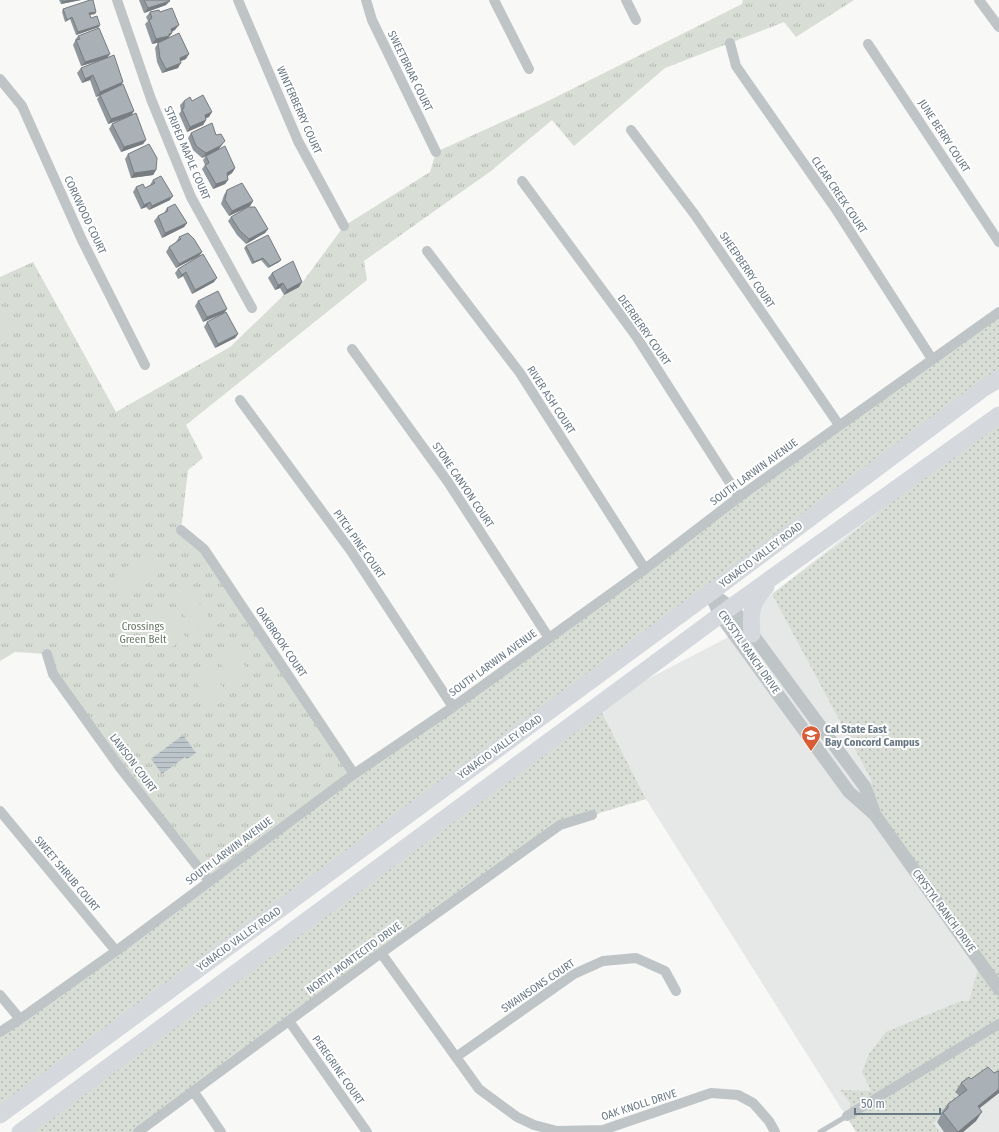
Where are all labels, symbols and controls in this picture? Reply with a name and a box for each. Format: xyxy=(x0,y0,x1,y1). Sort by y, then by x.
street label: SWEETBRIAR COURT xyxy=(385,29,435,114)
street label: WINTERBERRY COURT xyxy=(274,64,325,157)
street label: JUNE BERRY COURT xyxy=(916,97,973,176)
street label: STRIPED MAPLE COURT xyxy=(161,104,213,203)
street label: CLEAR CREEK COURT xyxy=(808,154,870,237)
street label: CORKWOOD COURT xyxy=(61,174,109,257)
street label: SHEEPBERRY COURT xyxy=(717,230,778,311)
street label: DEERBERRY COURT xyxy=(615,292,674,369)
street label: RIVER ASH COURT xyxy=(524,364,578,437)
street label: SOUTH LARWIN AVENUE xyxy=(708,436,800,508)
street label: STONE CANYON COURT xyxy=(430,440,497,531)
street label: PITCH PINE COURT xyxy=(330,507,388,582)
street label: YGNACIO VALLEY ROAD xyxy=(717,519,805,591)
street label: OAKBROOK COURT xyxy=(253,604,310,680)
street label: CRYSTYL RANCH DRIVE xyxy=(715,608,783,696)
park label: Crossings Green Belt xyxy=(119,620,167,646)
street label: SOUTH LARWIN AVENUE xyxy=(447,627,539,699)
street label: YGNACIO VALLEY ROAD xyxy=(455,712,545,782)
place label: Cal State East Bay Concord Campus xyxy=(825,723,920,749)
school or university icon: Cal State East Bay Concord Campus xyxy=(800,724,822,752)
street label: LAWSON COURT xyxy=(107,731,160,796)
street label: SOUTH LARWIN AVENUE xyxy=(183,814,275,888)
street label: SWEET SHRUB COURT xyxy=(32,834,103,915)
street label: CRYSTYL RANCH DRIVE xyxy=(910,867,978,955)
street label: YGNACIO VALLEY ROAD xyxy=(194,904,284,974)
street label: NORTH MONTECITO DRIVE xyxy=(304,919,404,997)
street label: SWAINSONS COURT xyxy=(499,956,578,1015)
street label: PEREGRINE COURT xyxy=(309,1033,367,1108)
street label: OAK KNOLL DRIVE xyxy=(600,1087,678,1123)
scale bar xyxy=(855,1090,940,1116)
text: 50 m xyxy=(861,1097,885,1111)

